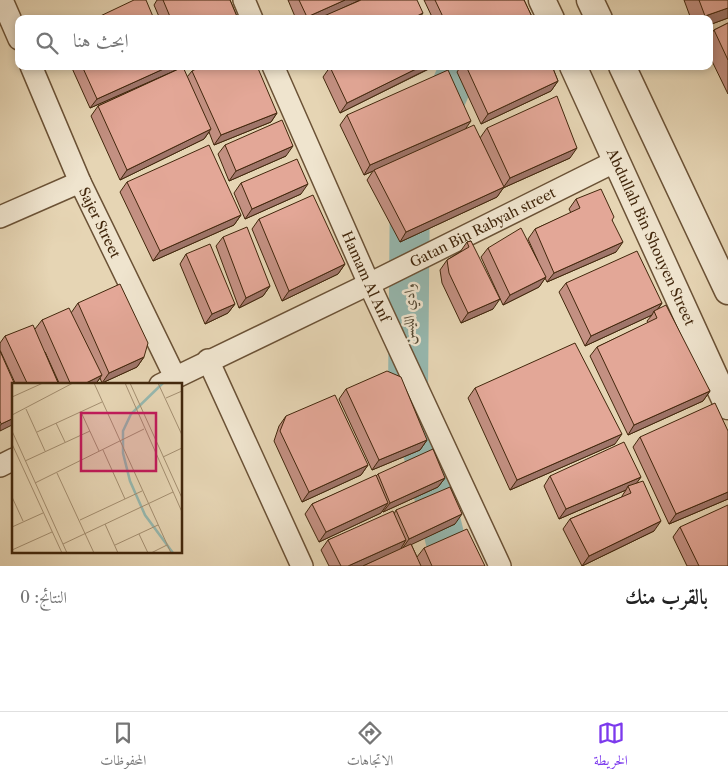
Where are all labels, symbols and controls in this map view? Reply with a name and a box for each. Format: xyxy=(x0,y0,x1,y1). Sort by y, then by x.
search box xyxy=(15,15,713,70)
icon: search xyxy=(33,29,61,57)
text: ابحث هنا xyxy=(73,29,129,52)
street label: Abdullah Bin Shouyen Street xyxy=(602,145,699,328)
street label: Sajer Street xyxy=(75,184,125,261)
street label: Gatan Bin Rabyah street xyxy=(407,184,558,271)
street label: Hamam Al Anf xyxy=(338,228,395,327)
water label: وادي الليسن xyxy=(398,283,422,345)
inset map xyxy=(12,383,182,554)
text: بالقرب منك xyxy=(625,584,708,609)
text: النتائج: 0 xyxy=(20,587,67,607)
tab: المحفوظات xyxy=(100,719,146,774)
tab: الاتجاهات xyxy=(347,719,393,774)
tab: الخريطة xyxy=(594,719,628,774)

